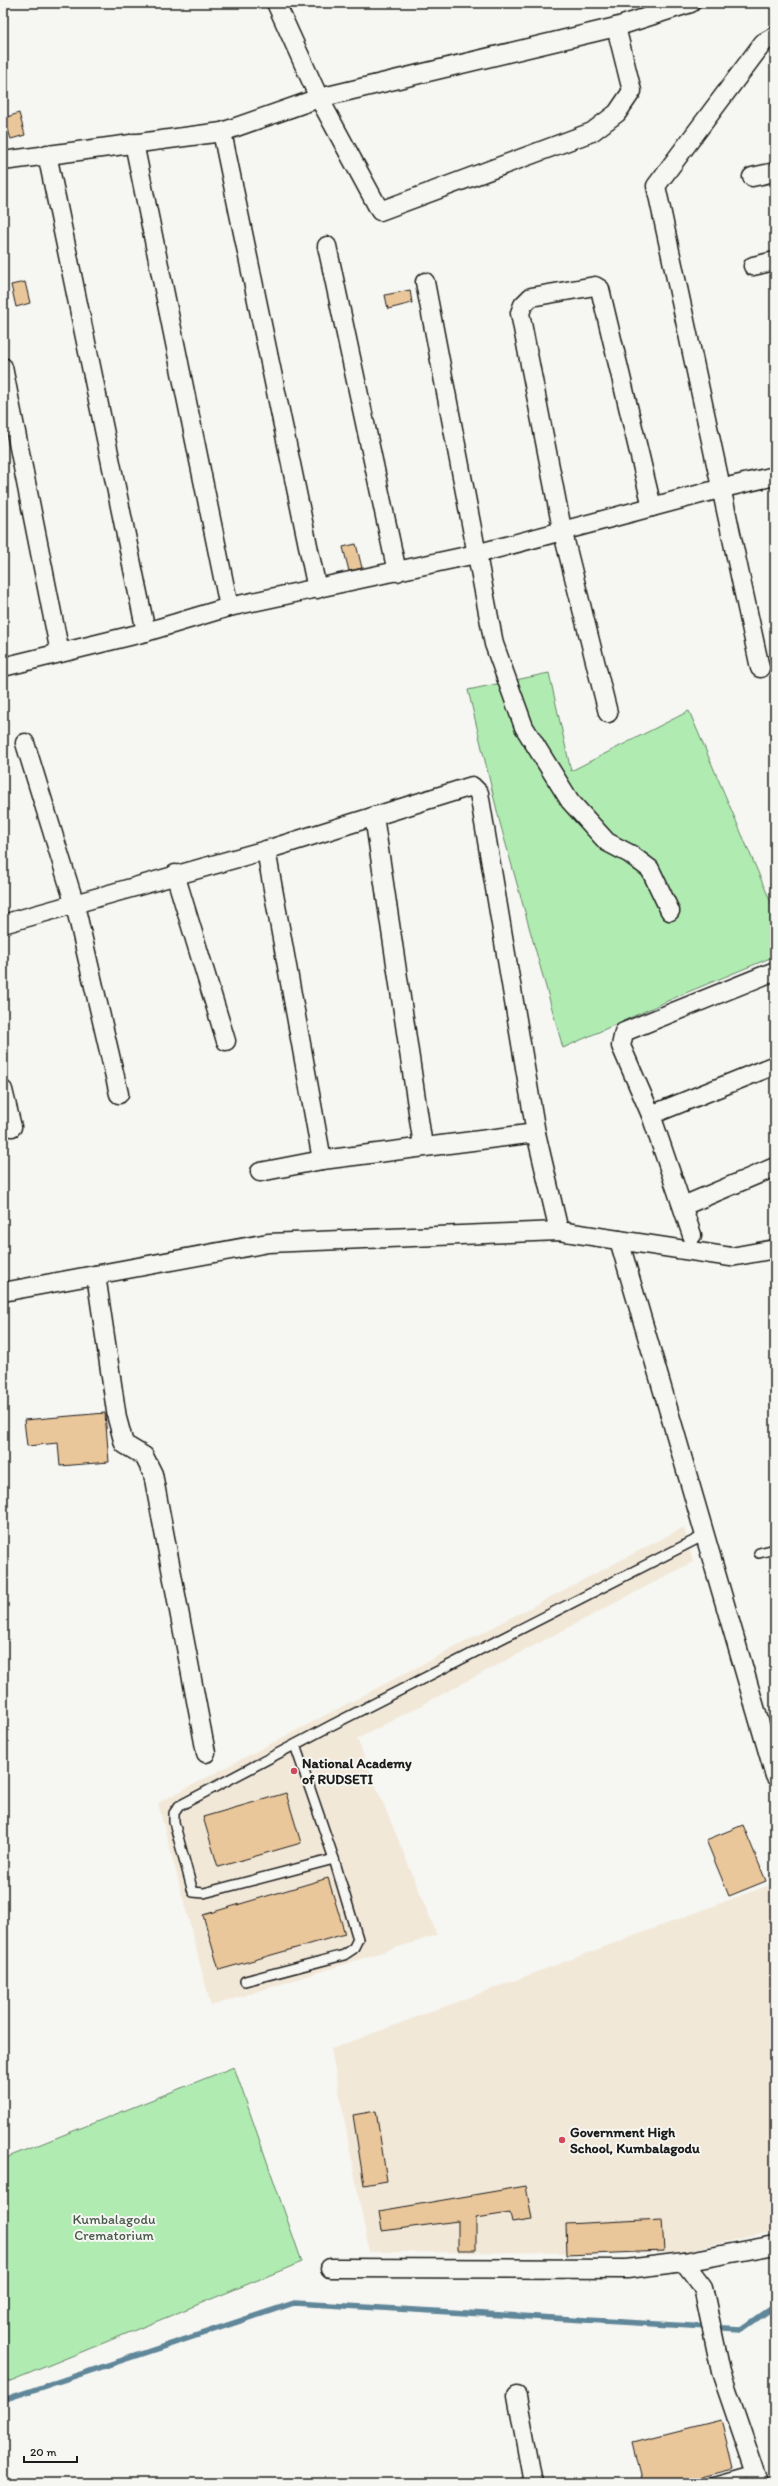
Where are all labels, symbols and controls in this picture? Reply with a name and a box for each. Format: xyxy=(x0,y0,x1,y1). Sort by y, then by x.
place label: National Academy of RUDSETI xyxy=(302,1755,412,1788)
marker: National Academy of RUDSETI xyxy=(289,1766,299,1776)
place label: Government High School, Kumbalagodu xyxy=(570,2124,700,2157)
marker: Government High School, Kumbalagodu xyxy=(557,2135,567,2145)
park label: Kumbalagodu Crematorium xyxy=(72,2211,156,2244)
scale bar xyxy=(24,2438,77,2464)
text: 20 m xyxy=(30,2445,57,2459)

